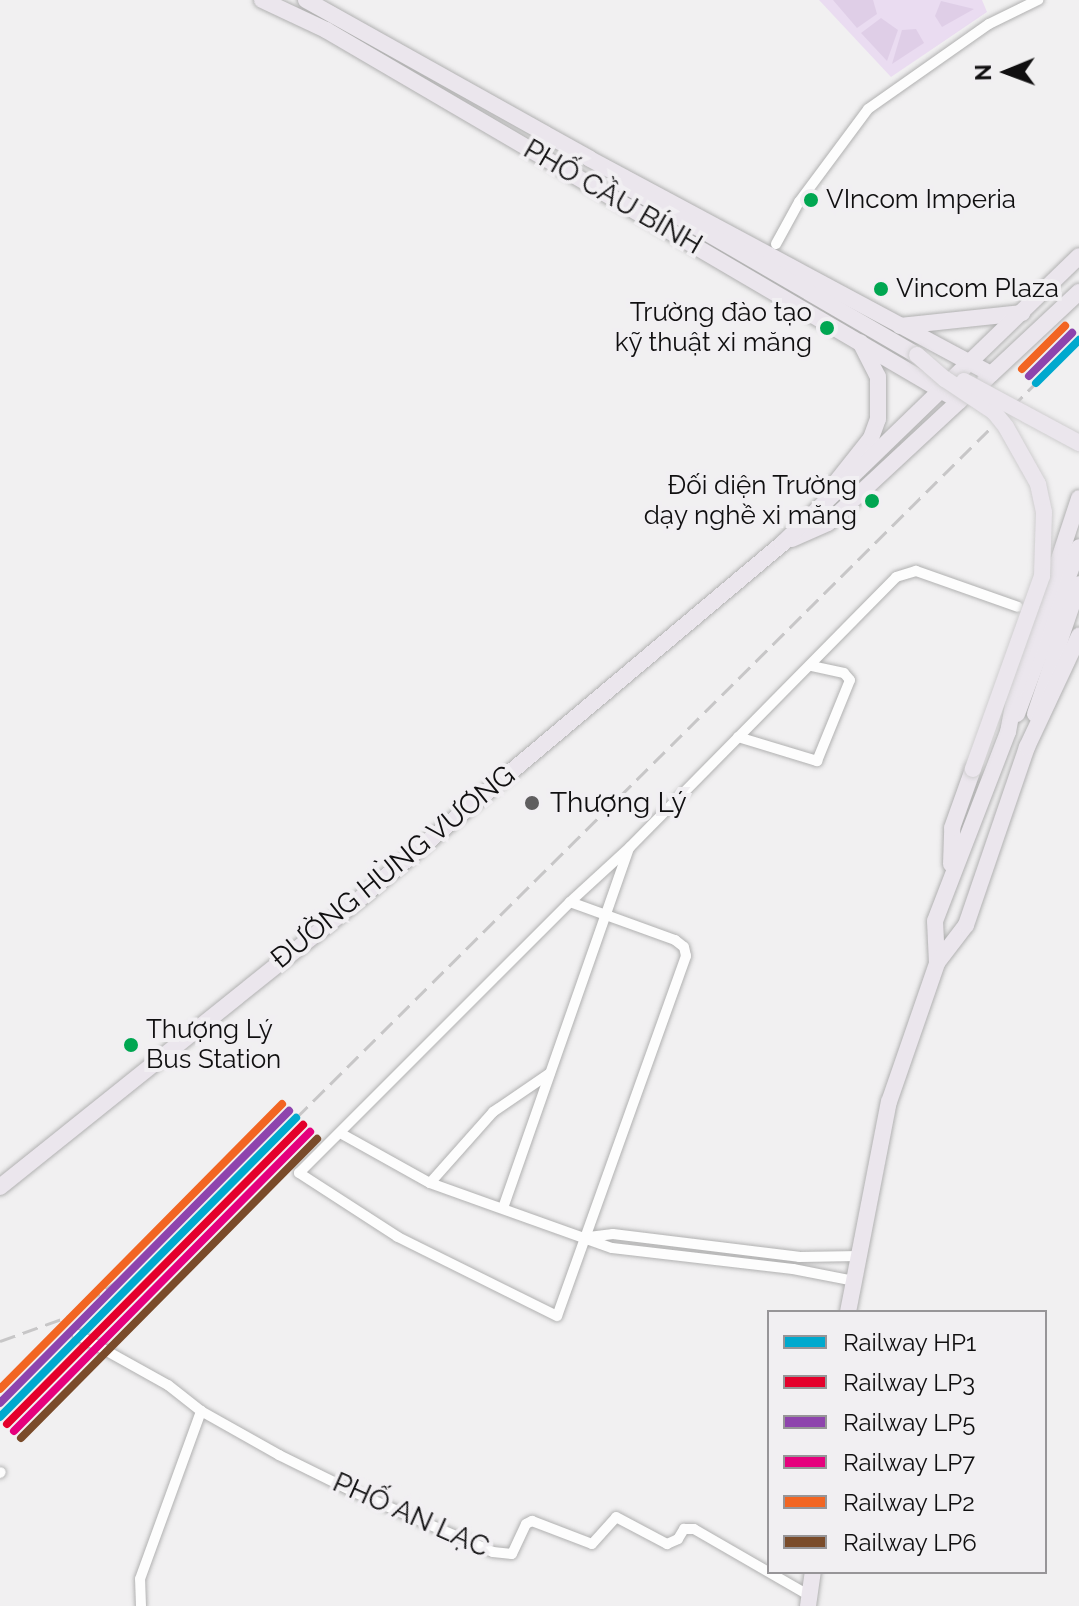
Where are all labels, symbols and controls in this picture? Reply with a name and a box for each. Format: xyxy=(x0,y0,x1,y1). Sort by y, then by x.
north arrow xyxy=(967,32,1047,112)
text: N xyxy=(970,64,996,81)
street label: PHỐ CẦU BÍNH xyxy=(518,132,708,262)
place label: VIncom Imperia xyxy=(826,184,1016,216)
marker: VIncom Imperia xyxy=(803,192,819,208)
place label: Vincom Plaza xyxy=(896,273,1059,305)
marker: Vincom Plaza xyxy=(873,281,889,297)
place label: Trường đào tạo kỹ thuật xi măng xyxy=(614,297,812,358)
marker: Trường đào tạo kỹ thuật xi măng xyxy=(819,320,835,336)
place label: Đối diện Trường dạy nghề xi măng xyxy=(643,470,857,532)
marker: Đối diện Trường dạy nghề xi măng xyxy=(864,493,880,509)
street label: ĐƯỜNG HÙNG VƯƠNG xyxy=(264,758,522,976)
place label: Thượng Lý xyxy=(550,786,687,820)
marker: Thượng Lý xyxy=(521,792,543,814)
place label: Thượng Lý Bus Station xyxy=(146,1014,281,1076)
marker: Thượng Lý Bus Station xyxy=(123,1037,139,1053)
legend xyxy=(767,1310,1047,1574)
text: Railway HP1 xyxy=(843,1328,976,1357)
text: Railway LP3 xyxy=(843,1368,975,1397)
text: Railway LP5 xyxy=(843,1408,975,1437)
text: Railway LP7 xyxy=(843,1448,975,1477)
street label: PHỐ AN LẠC xyxy=(327,1465,495,1565)
text: Railway LP2 xyxy=(843,1488,975,1517)
text: Railway LP6 xyxy=(843,1528,977,1557)

